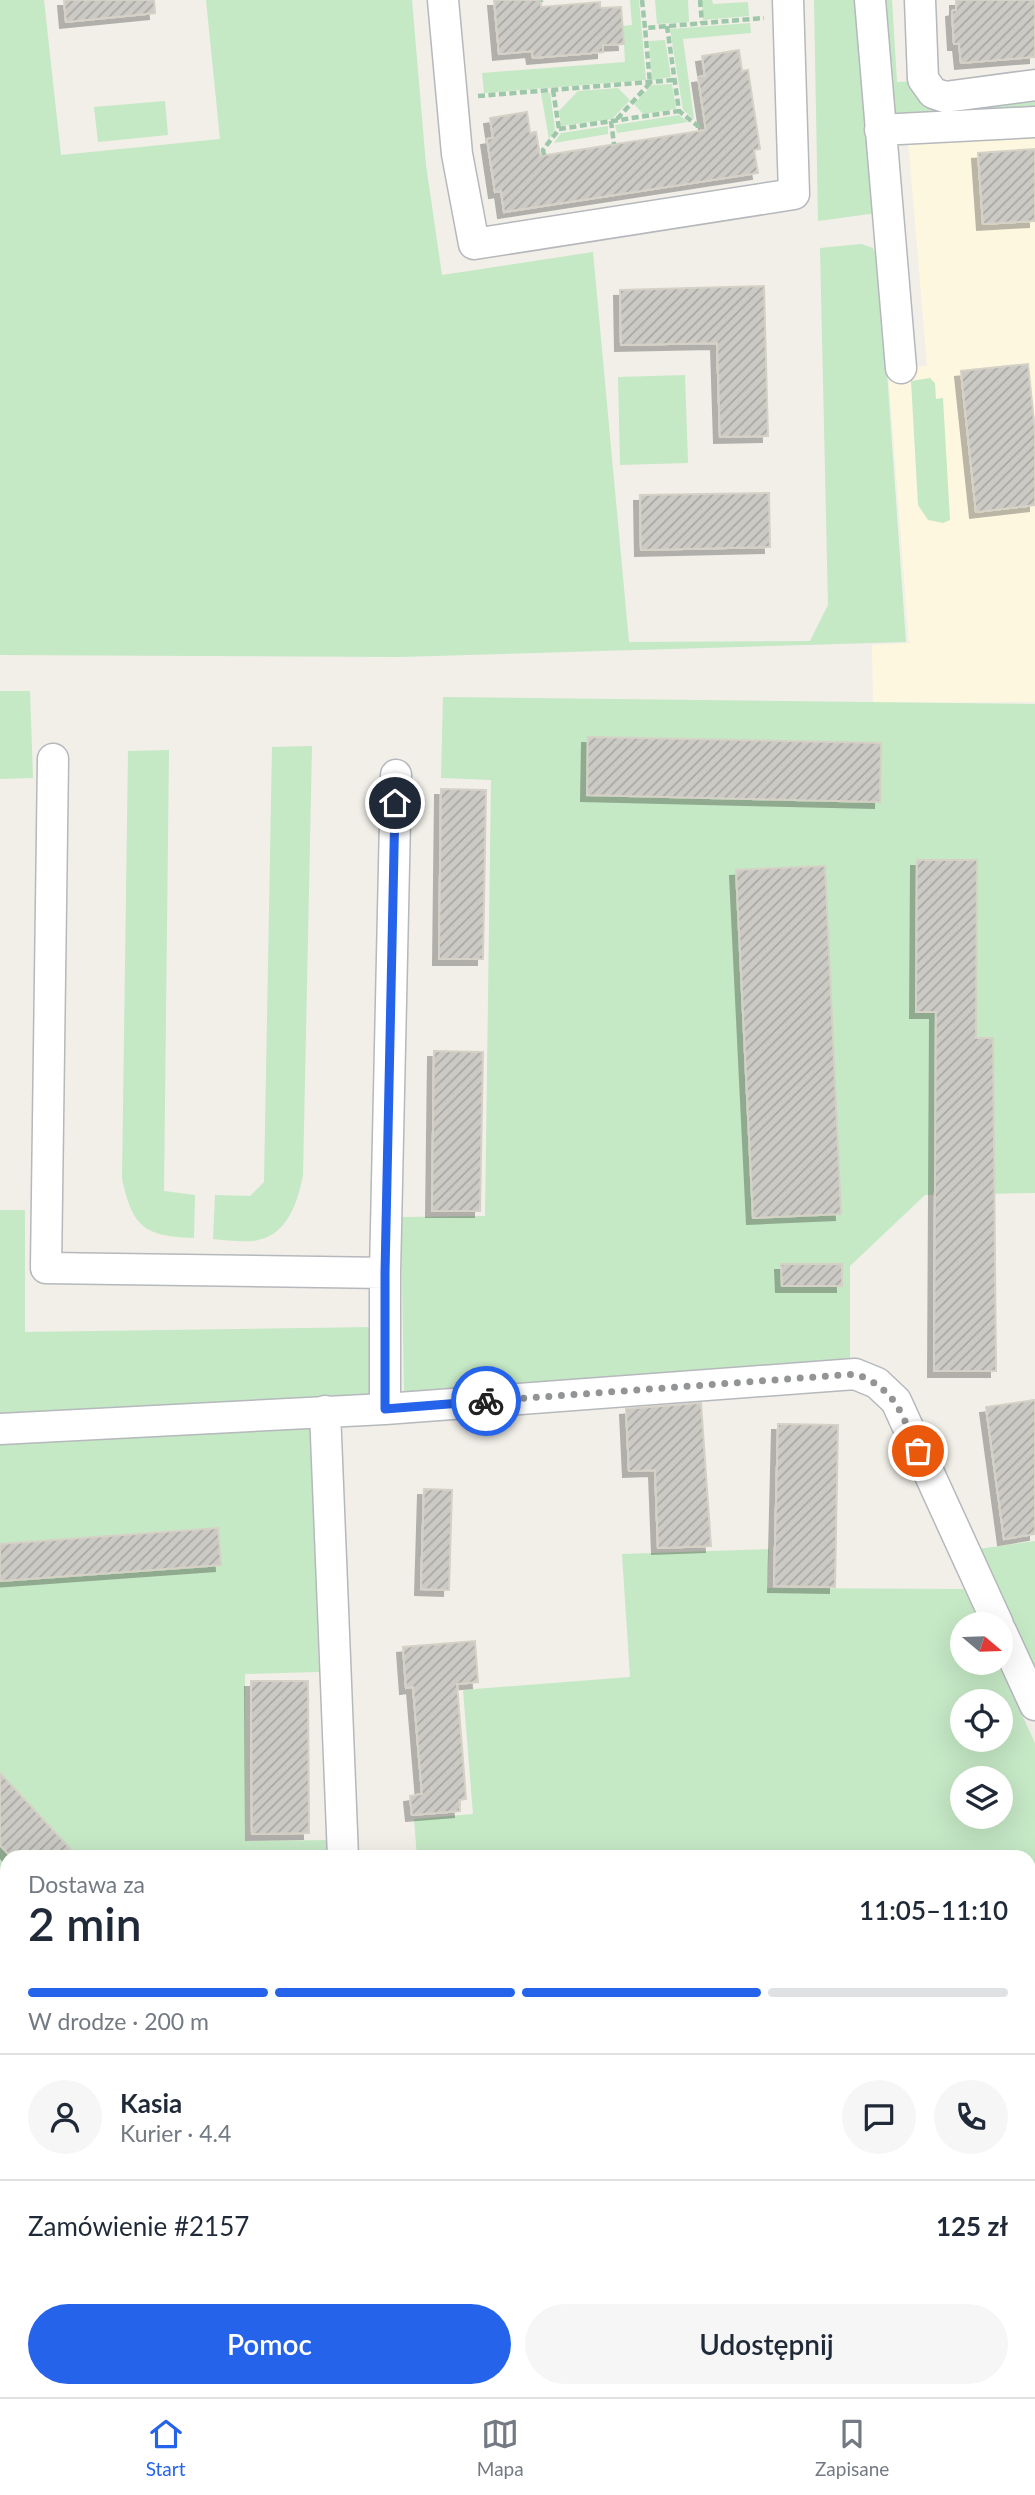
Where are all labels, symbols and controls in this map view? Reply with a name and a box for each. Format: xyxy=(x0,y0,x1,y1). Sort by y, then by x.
pin xyxy=(365,773,425,833)
icon: home xyxy=(376,784,414,822)
courier xyxy=(451,1366,521,1436)
icon: bike xyxy=(467,1382,505,1420)
pin xyxy=(888,1421,948,1481)
icon: bag xyxy=(899,1432,937,1470)
north arrow xyxy=(950,1612,1013,1675)
map controls xyxy=(950,1612,1013,1829)
button: locate xyxy=(950,1689,1013,1752)
button: layers xyxy=(950,1766,1013,1829)
text: Dostawa za xyxy=(28,1870,145,1898)
text: 11:05–11:10 xyxy=(859,1894,1008,1926)
text: 2 min xyxy=(28,1896,142,1951)
text: W drodze · 200 m xyxy=(28,2007,209,2035)
button: person xyxy=(28,2080,102,2154)
button: chat xyxy=(842,2080,916,2154)
button: phone xyxy=(934,2080,1008,2154)
text: Kasia xyxy=(120,2087,182,2119)
text: Kurier · 4.4 xyxy=(120,2119,231,2147)
text: Zamówienie #2157 xyxy=(28,2210,249,2242)
text: 125 zł xyxy=(936,2210,1008,2242)
button: Pomoc xyxy=(28,2304,511,2384)
button: Udostępnij xyxy=(525,2304,1008,2384)
tab: Start xyxy=(146,2415,186,2480)
tab: Mapa xyxy=(477,2415,524,2480)
tab: Zapisane xyxy=(815,2415,889,2480)

